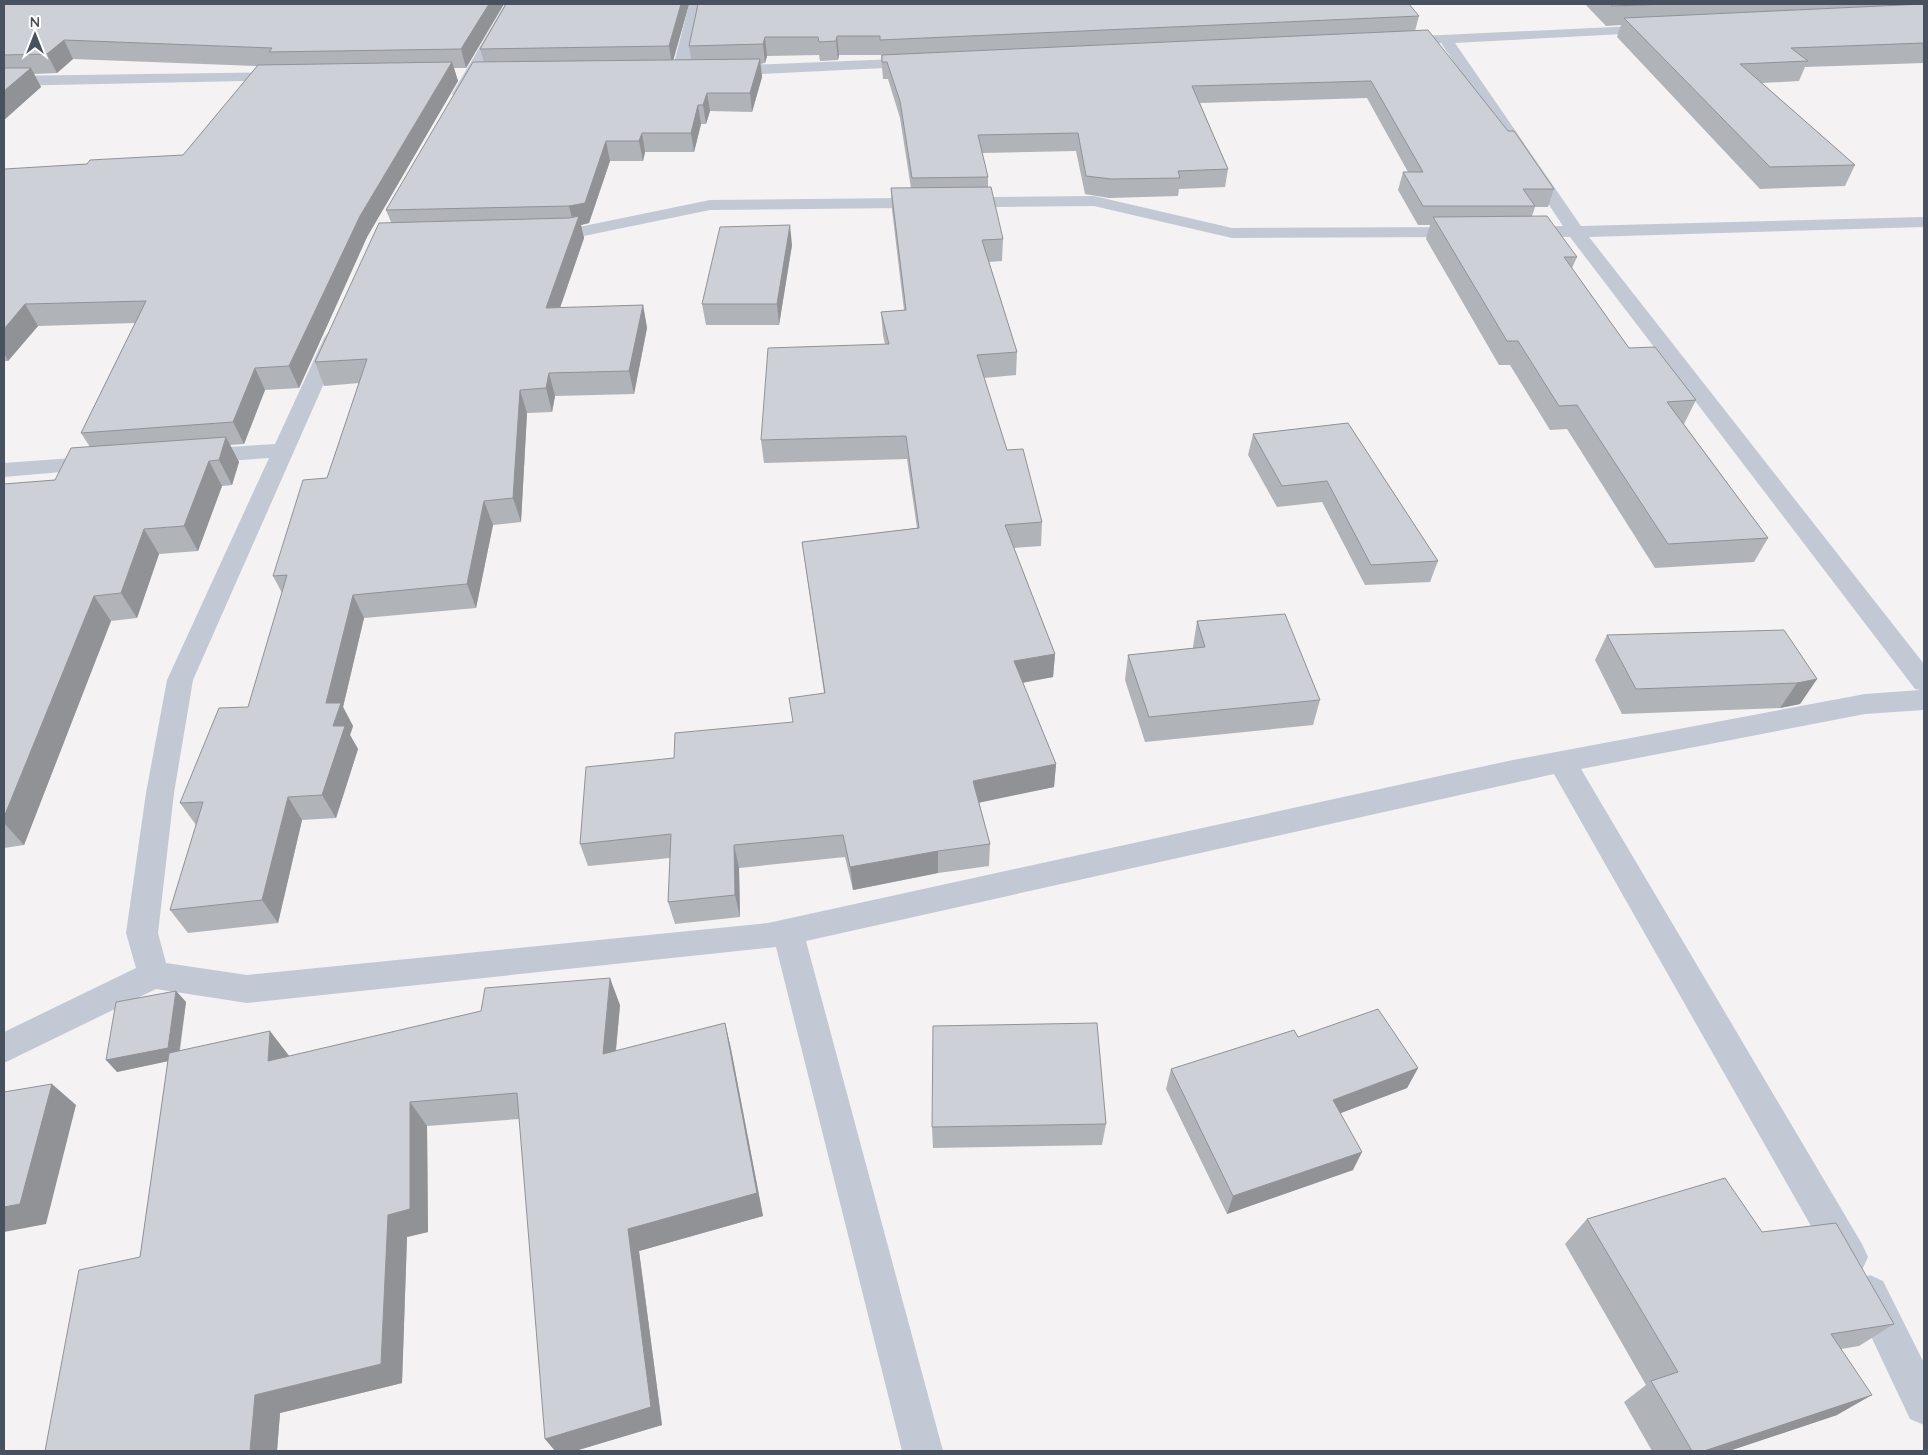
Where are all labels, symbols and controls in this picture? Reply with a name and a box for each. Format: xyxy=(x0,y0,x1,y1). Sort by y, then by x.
north arrow xyxy=(10,10,60,60)
text: N xyxy=(30,13,40,31)

